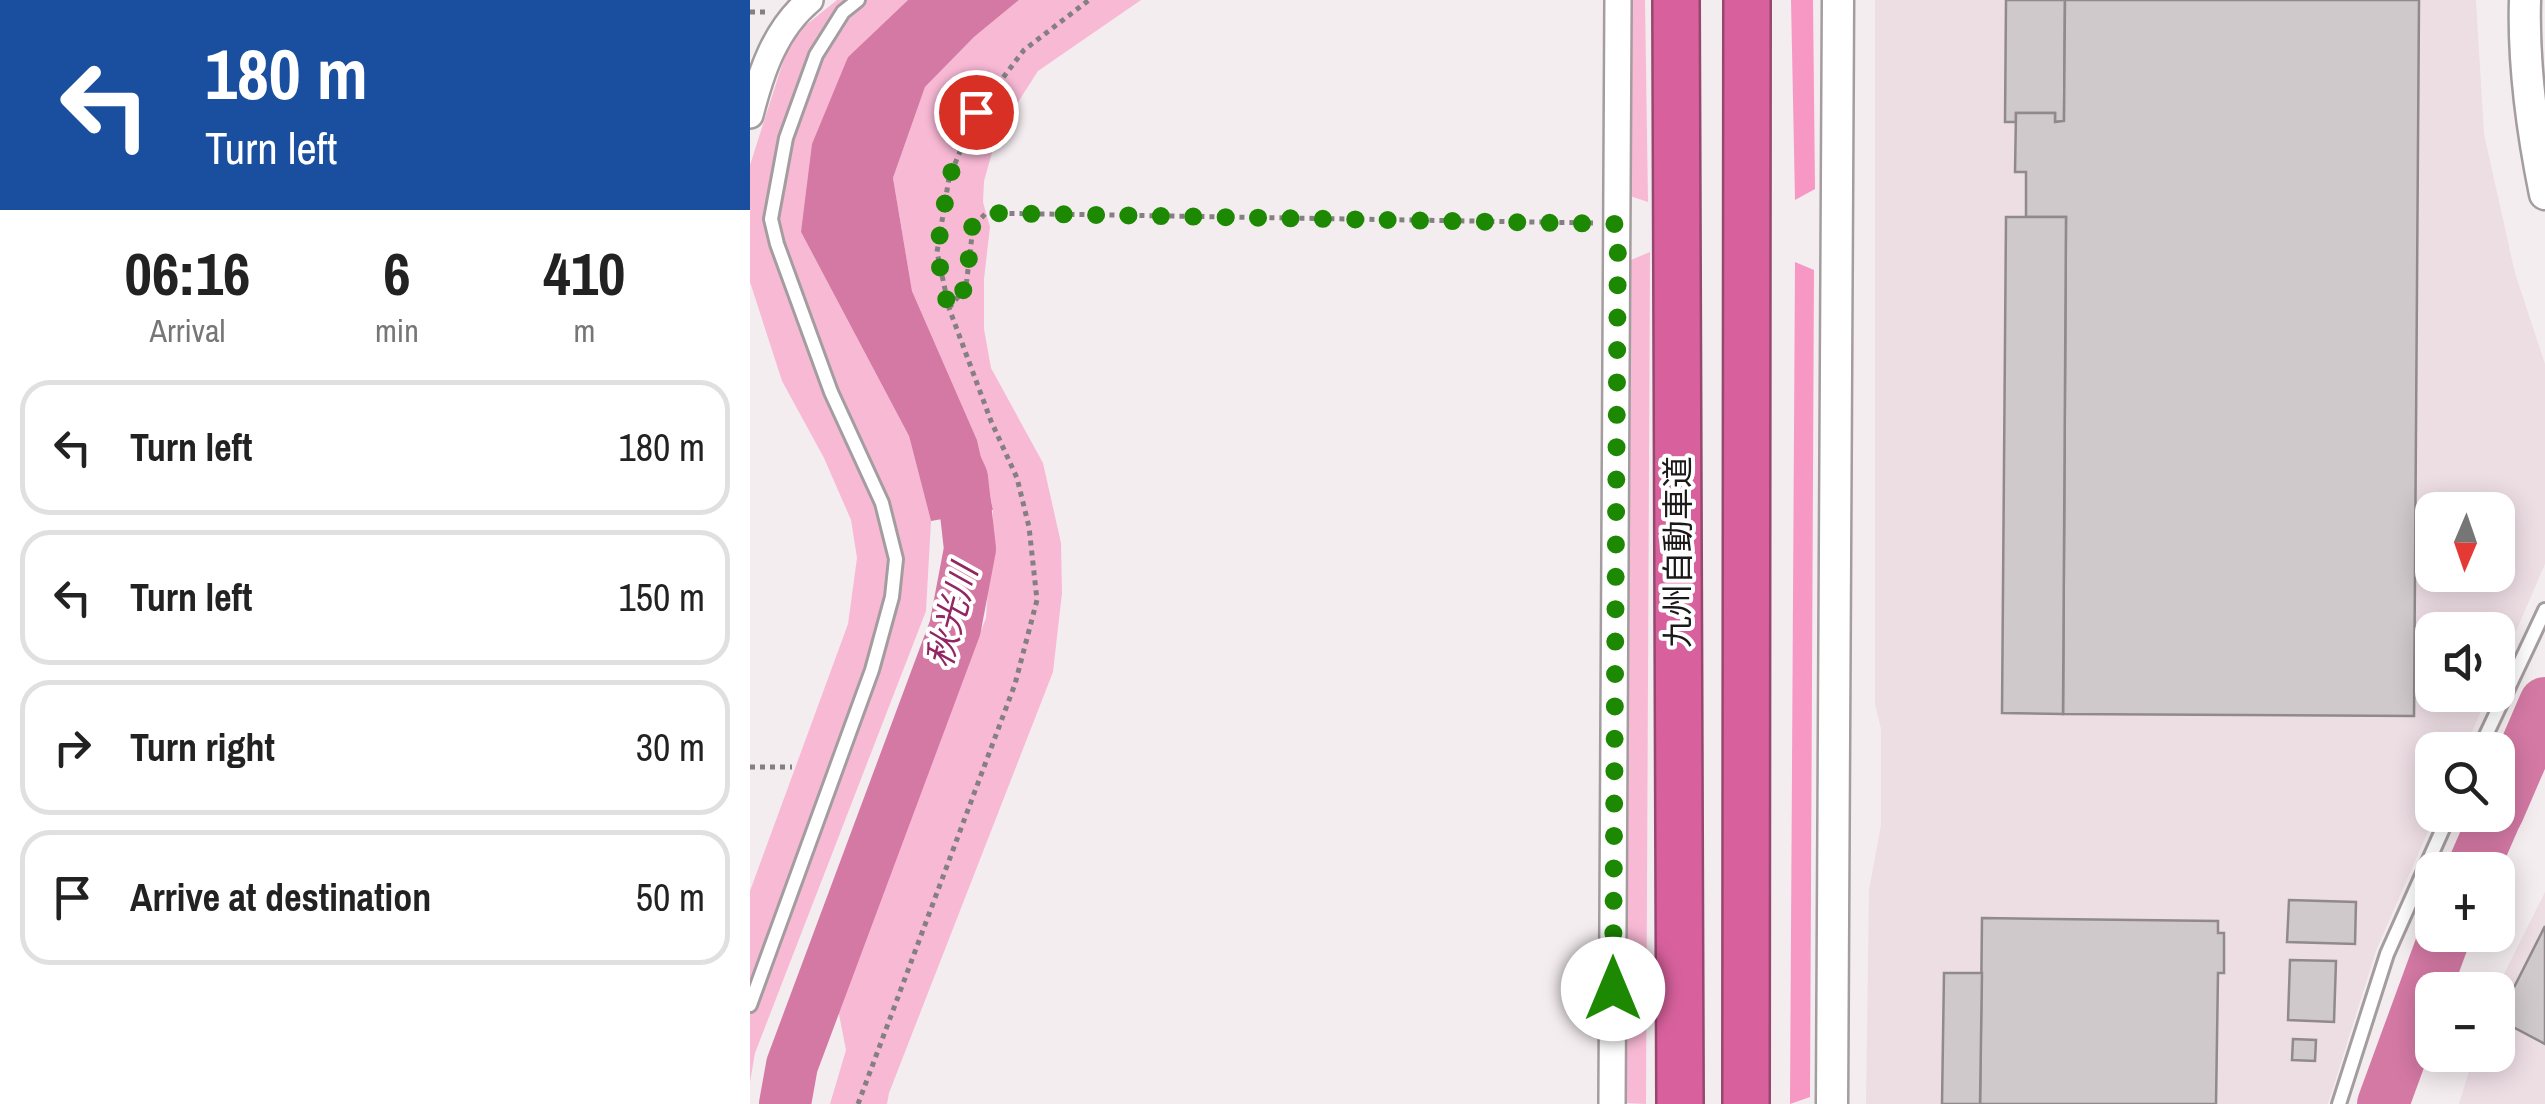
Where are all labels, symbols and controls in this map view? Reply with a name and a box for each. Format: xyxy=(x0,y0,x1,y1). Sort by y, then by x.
text: 180 m xyxy=(205,27,368,121)
icon: left xyxy=(40,40,170,170)
pin xyxy=(934,70,1019,155)
icon: arrive xyxy=(949,85,1004,140)
text: Turn left xyxy=(205,117,337,178)
text: 06:16 xyxy=(125,233,250,314)
text: 6 xyxy=(383,233,411,314)
text: 410 xyxy=(543,233,625,314)
text: Arrival xyxy=(150,309,225,352)
text: min xyxy=(375,309,419,352)
text: m xyxy=(573,309,595,352)
icon: left xyxy=(45,420,100,475)
text: Turn left xyxy=(130,422,252,473)
text: 180 m xyxy=(618,422,705,473)
street label: 九州自動車道 xyxy=(1656,456,1699,648)
north arrow xyxy=(2415,492,2515,592)
map controls xyxy=(2415,492,2515,1072)
water label: 秋光川 xyxy=(915,555,989,673)
icon: left xyxy=(45,570,100,625)
text: Turn left xyxy=(130,572,252,623)
text: 150 m xyxy=(618,572,705,623)
button: sound xyxy=(2415,612,2515,712)
icon: right xyxy=(45,720,100,775)
text: Turn right xyxy=(130,722,275,773)
text: 30 m xyxy=(636,722,705,773)
button: search xyxy=(2415,732,2515,832)
button: + xyxy=(2415,852,2515,952)
icon: arrive xyxy=(45,870,100,925)
text: Arrive at destination xyxy=(130,872,431,923)
text: 50 m xyxy=(636,872,705,923)
position arrow xyxy=(1561,937,1665,1041)
button: − xyxy=(2415,972,2515,1072)

